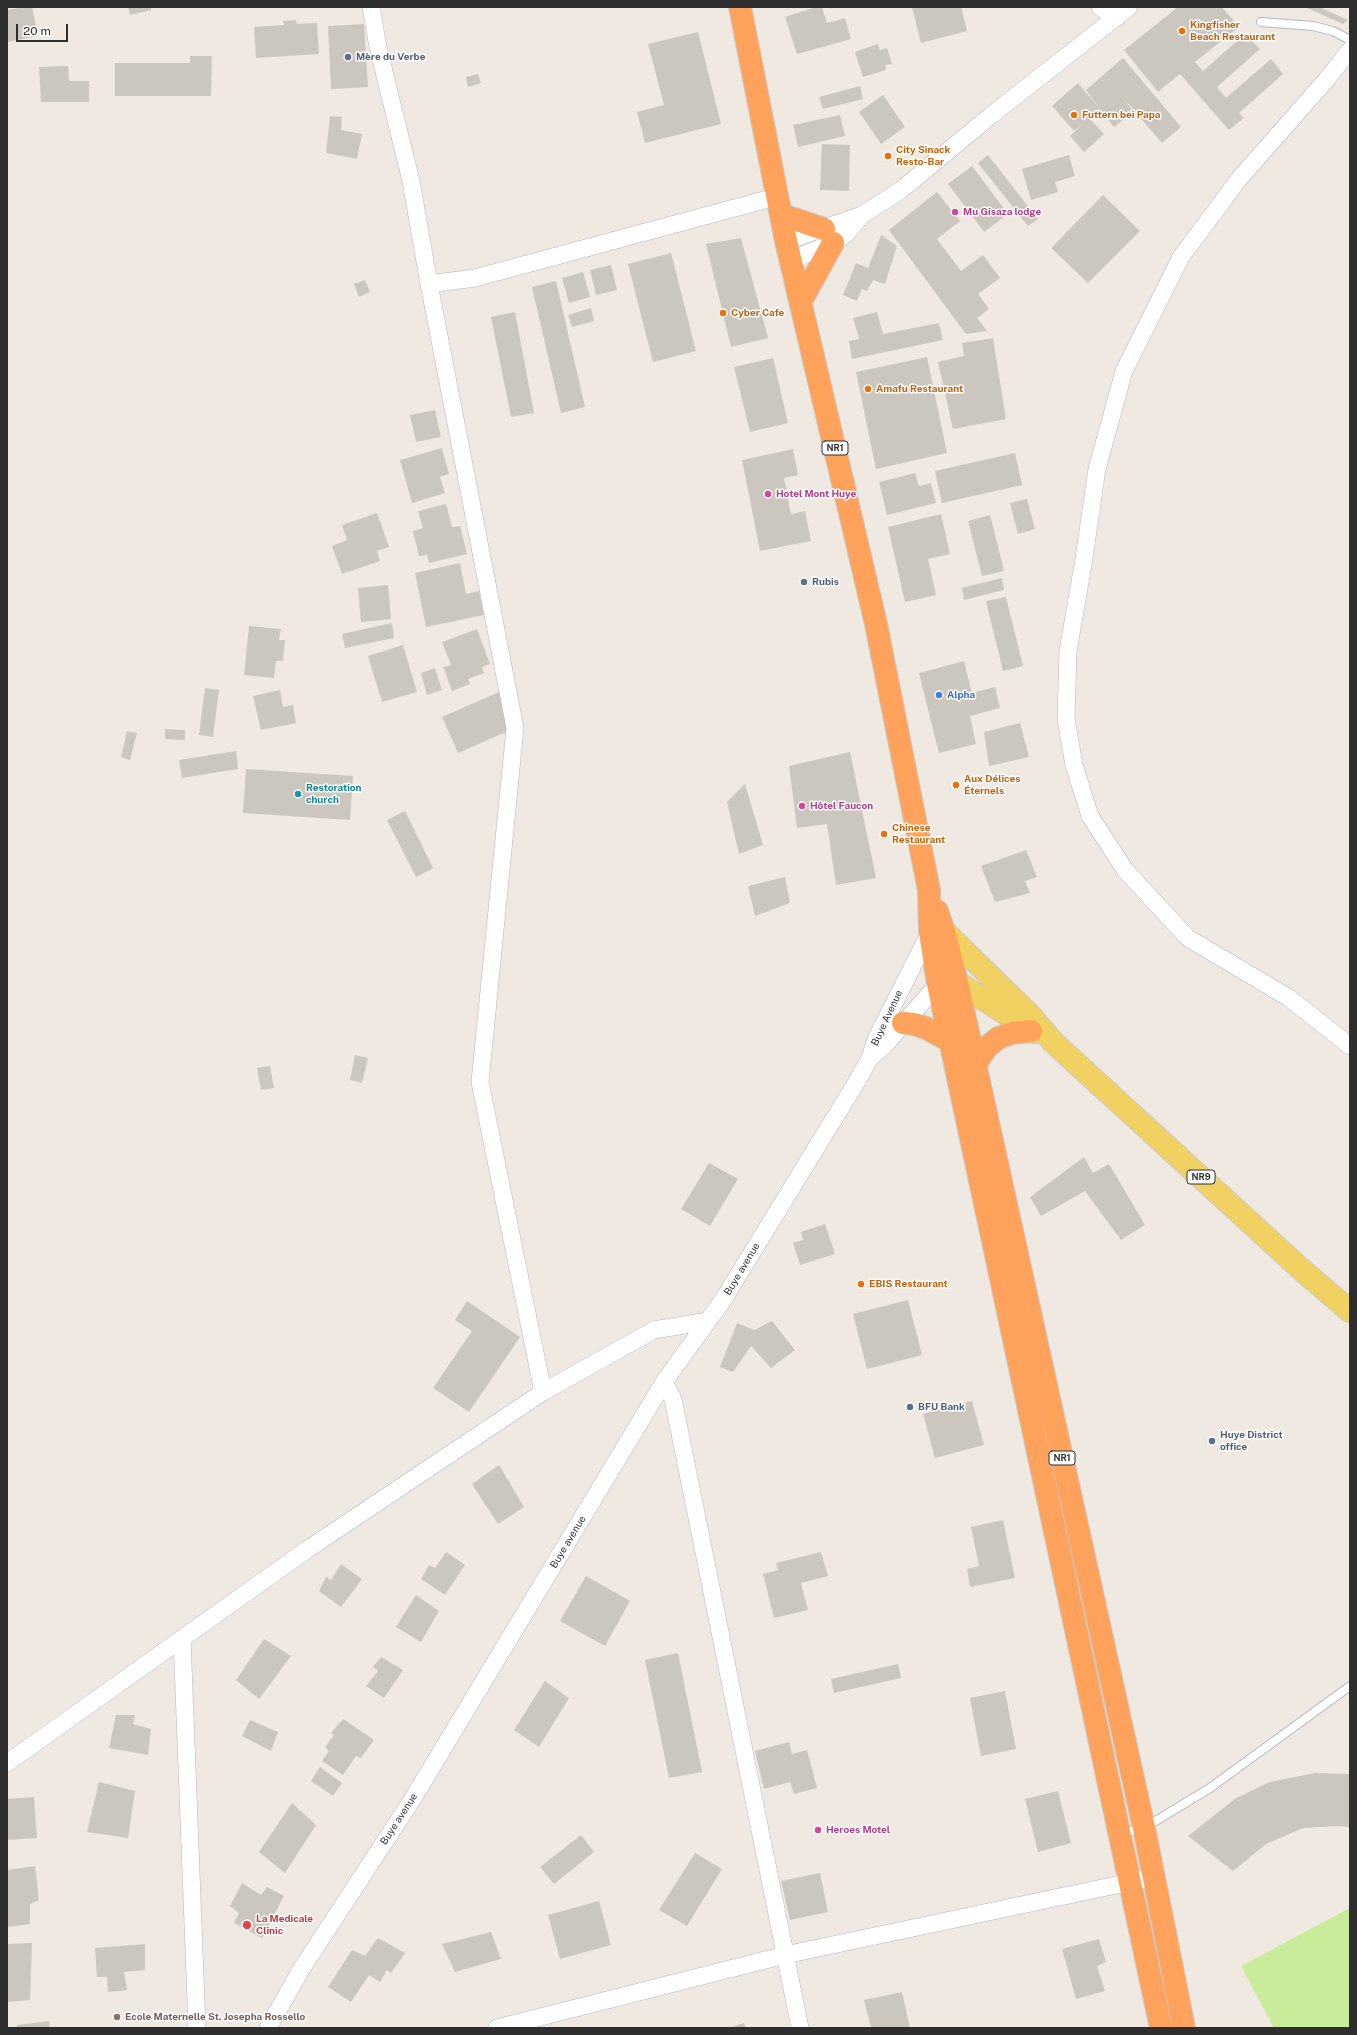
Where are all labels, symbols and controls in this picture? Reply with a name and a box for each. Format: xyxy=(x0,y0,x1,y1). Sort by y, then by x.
scale bar xyxy=(18,16,70,42)
place label: Kingfisher Beach Restaurant xyxy=(1190,19,1275,42)
text: 20 m xyxy=(23,24,51,38)
marker: Kingfisher Beach Restaurant xyxy=(1177,26,1187,36)
place label: Mère du Verbe xyxy=(356,51,425,63)
marker: Mère du Verbe xyxy=(343,52,353,62)
place label: Futtern bei Papa xyxy=(1082,109,1160,121)
marker: Futtern bei Papa xyxy=(1069,110,1079,120)
place label: City Sinack Resto-Bar xyxy=(896,144,950,168)
marker: City Sinack Resto-Bar xyxy=(883,151,893,161)
place label: Mu Gisaza lodge xyxy=(963,206,1041,218)
marker: Mu Gisaza lodge xyxy=(950,207,960,217)
place label: Cyber Cafe xyxy=(731,307,784,319)
marker: Cyber Cafe xyxy=(718,308,728,318)
place label: Amafu Restaurant xyxy=(876,383,963,395)
marker: Amafu Restaurant xyxy=(863,384,873,394)
road number: NR1 xyxy=(822,441,848,455)
place label: Hotel Mont Huye xyxy=(776,488,856,500)
marker: Hotel Mont Huye xyxy=(763,489,773,499)
place label: Rubis xyxy=(812,576,839,588)
marker: Rubis xyxy=(799,577,809,587)
place label: Alpha xyxy=(947,689,975,701)
marker: Alpha xyxy=(934,690,944,700)
place label: Aux Délices Éternels xyxy=(964,773,1021,796)
marker: Aux Délices Éternels xyxy=(951,780,961,790)
place label: Restoration church xyxy=(306,782,362,806)
marker: Restoration church xyxy=(293,789,303,799)
place label: Hôtel Faucon xyxy=(810,800,873,812)
marker: Hôtel Faucon xyxy=(797,801,807,811)
place label: Chinese Restaurant xyxy=(892,822,945,846)
marker: Chinese Restaurant xyxy=(879,829,889,839)
street label: Buye Avenue xyxy=(869,988,905,1048)
road number: NR9 xyxy=(1187,1170,1215,1184)
street label: Buye avenue xyxy=(722,1241,762,1297)
place label: EBIS Restaurant xyxy=(869,1278,948,1290)
marker: EBIS Restaurant xyxy=(856,1279,866,1289)
place label: BFU Bank xyxy=(918,1401,965,1413)
marker: BFU Bank xyxy=(905,1402,915,1412)
place label: Huye District office xyxy=(1220,1429,1283,1452)
marker: Huye District office xyxy=(1207,1436,1217,1446)
road number: NR1 xyxy=(1049,1451,1075,1465)
street label: Buye avenue xyxy=(548,1514,588,1570)
street label: Buye avenue xyxy=(378,1791,420,1847)
place label: Heroes Motel xyxy=(826,1824,890,1836)
marker: Heroes Motel xyxy=(813,1825,823,1835)
place label: La Medicale Clinic xyxy=(256,1913,313,1936)
marker: La Medicale Clinic xyxy=(241,1919,253,1931)
place label: Ecole Maternelle St. Josepha Rossello xyxy=(125,2011,305,2023)
marker: Ecole Maternelle St. Josepha Rossello xyxy=(112,2012,122,2022)

